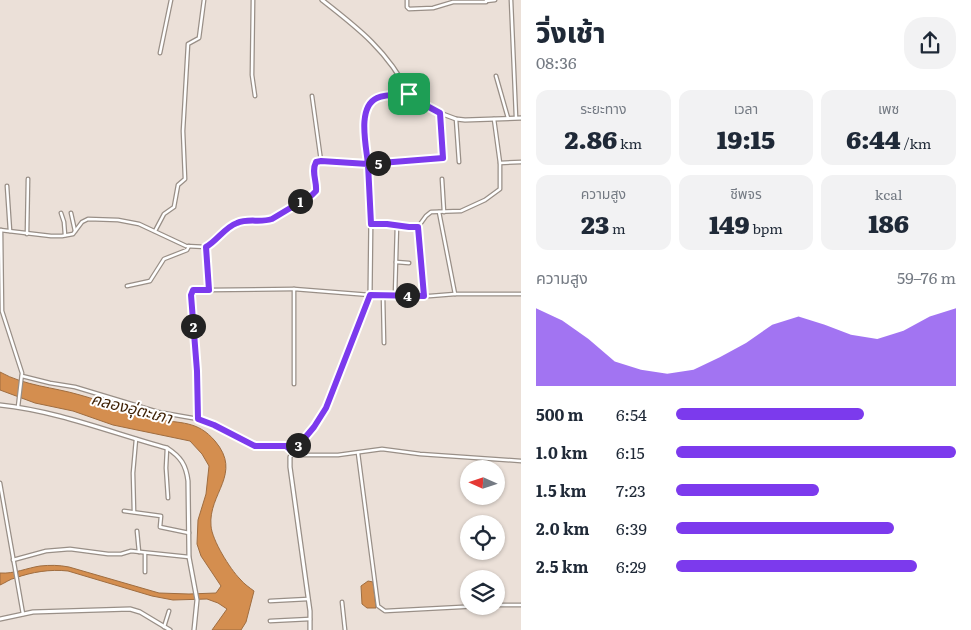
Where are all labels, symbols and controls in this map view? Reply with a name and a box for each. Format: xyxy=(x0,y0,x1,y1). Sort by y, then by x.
text: วิ่งเช้า xyxy=(536,10,605,52)
button: share xyxy=(904,17,956,69)
text: 08:36 xyxy=(536,50,577,74)
pin xyxy=(388,73,430,115)
icon: arrive xyxy=(395,80,423,108)
text: ระยะทาง xyxy=(580,98,627,118)
text: เวลา xyxy=(734,98,758,118)
text: เพซ xyxy=(878,98,899,118)
text: 2.86 xyxy=(565,120,617,157)
text: 19:15 xyxy=(717,120,775,157)
text: 6:44 xyxy=(846,120,901,157)
text: km xyxy=(617,133,642,153)
text: /km xyxy=(901,133,931,153)
pin: 5 xyxy=(366,150,390,176)
text: 5 xyxy=(375,153,382,173)
text: ความสูง xyxy=(581,183,626,203)
text: ชีพจร xyxy=(730,183,762,203)
text: kcal xyxy=(875,184,902,204)
pin: 1 xyxy=(288,188,312,214)
text: 1 xyxy=(298,191,303,211)
text: 186 xyxy=(868,204,909,241)
text: 23 xyxy=(581,205,609,242)
text: 149 xyxy=(709,205,750,242)
text: m xyxy=(609,218,626,238)
text: bpm xyxy=(750,218,783,238)
text: ความสูง xyxy=(536,265,588,289)
text: 59–76 m xyxy=(897,265,956,289)
pin: 4 xyxy=(394,282,420,308)
text: 4 xyxy=(403,285,412,305)
pin: 2 xyxy=(180,314,206,338)
text: 2 xyxy=(190,316,197,336)
water label: คลองอุ่ตะเภา xyxy=(89,385,176,429)
text: 500 m xyxy=(536,402,584,426)
text: 6:54 xyxy=(616,402,647,426)
pin: 3 xyxy=(286,432,310,458)
text: 3 xyxy=(295,435,302,455)
text: 1.0 km xyxy=(536,440,588,464)
text: 6:15 xyxy=(616,440,645,464)
north arrow xyxy=(460,460,505,505)
map controls xyxy=(460,460,505,615)
text: 1.5 km xyxy=(536,478,586,502)
text: 7:23 xyxy=(616,478,646,502)
button: locate xyxy=(460,515,505,560)
text: 2.0 km xyxy=(536,516,590,540)
text: 6:39 xyxy=(616,516,647,540)
text: 2.5 km xyxy=(536,554,588,578)
text: 6:29 xyxy=(616,554,646,578)
button: layers xyxy=(460,570,505,615)

